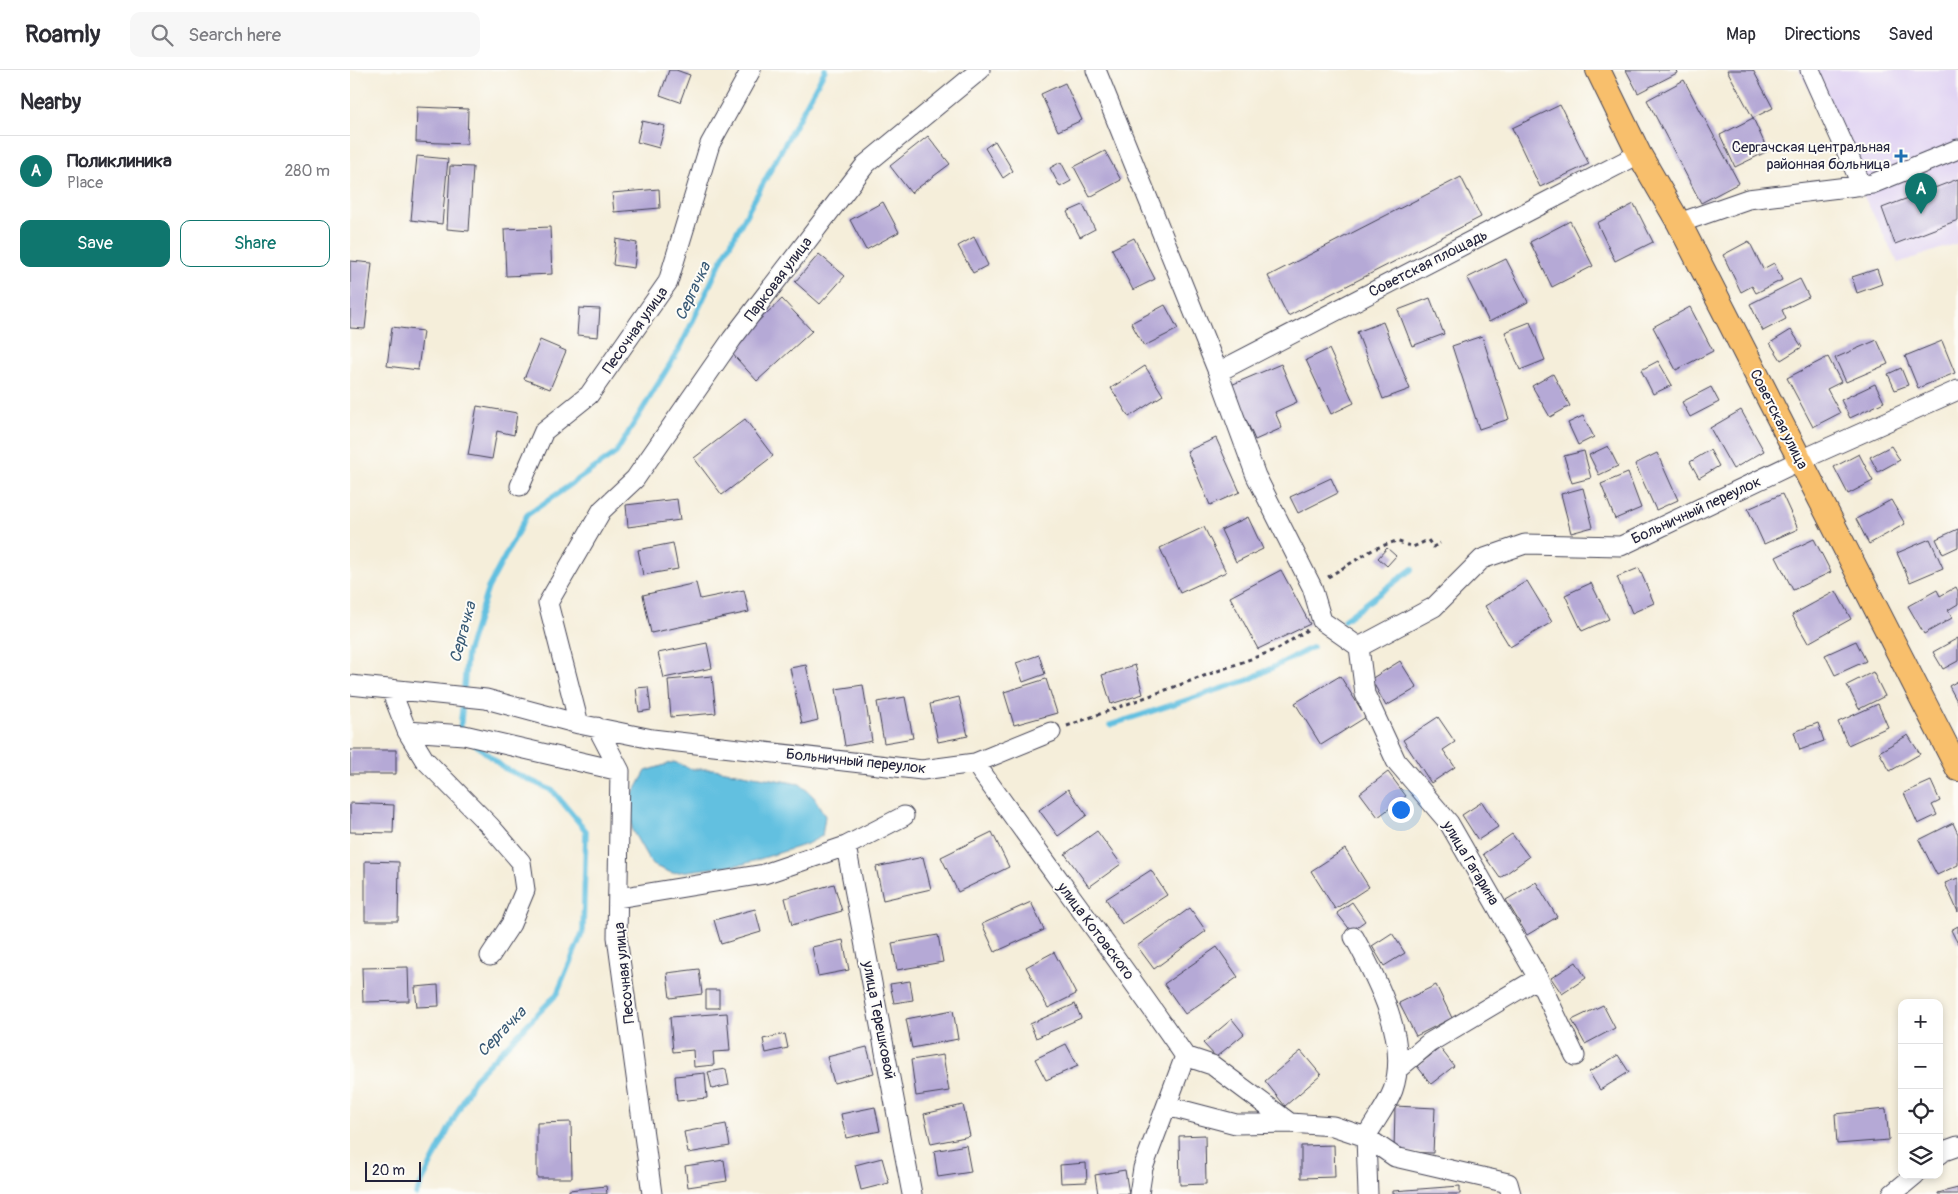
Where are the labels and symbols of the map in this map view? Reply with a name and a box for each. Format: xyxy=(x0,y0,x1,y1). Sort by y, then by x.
place label: Сергачская центральная районная больница xyxy=(1732,138,1890,174)
marker: Сергачская центральная районная больница xyxy=(1894,149,1908,163)
pin: A xyxy=(1905,173,1937,214)
street label: Советская площадь xyxy=(1366,225,1491,302)
street label: Парковая улица xyxy=(740,233,816,325)
water label: Сергачка xyxy=(671,258,716,324)
street label: Песочная улица xyxy=(598,283,672,377)
street label: Советская улица xyxy=(1745,366,1812,472)
street label: Больничный переулок xyxy=(1628,472,1764,549)
water label: Сергачка xyxy=(445,598,481,665)
street label: Больничный переулок xyxy=(785,745,927,778)
your location xyxy=(1388,797,1414,823)
street label: улица Гагарина xyxy=(1437,817,1503,909)
street label: улица Котовского xyxy=(1052,878,1138,984)
street label: Песочная улица xyxy=(610,921,639,1025)
street label: улица Терешковой xyxy=(858,958,899,1081)
water label: Сергачка xyxy=(473,1001,532,1061)
scale bar xyxy=(365,1159,421,1182)

